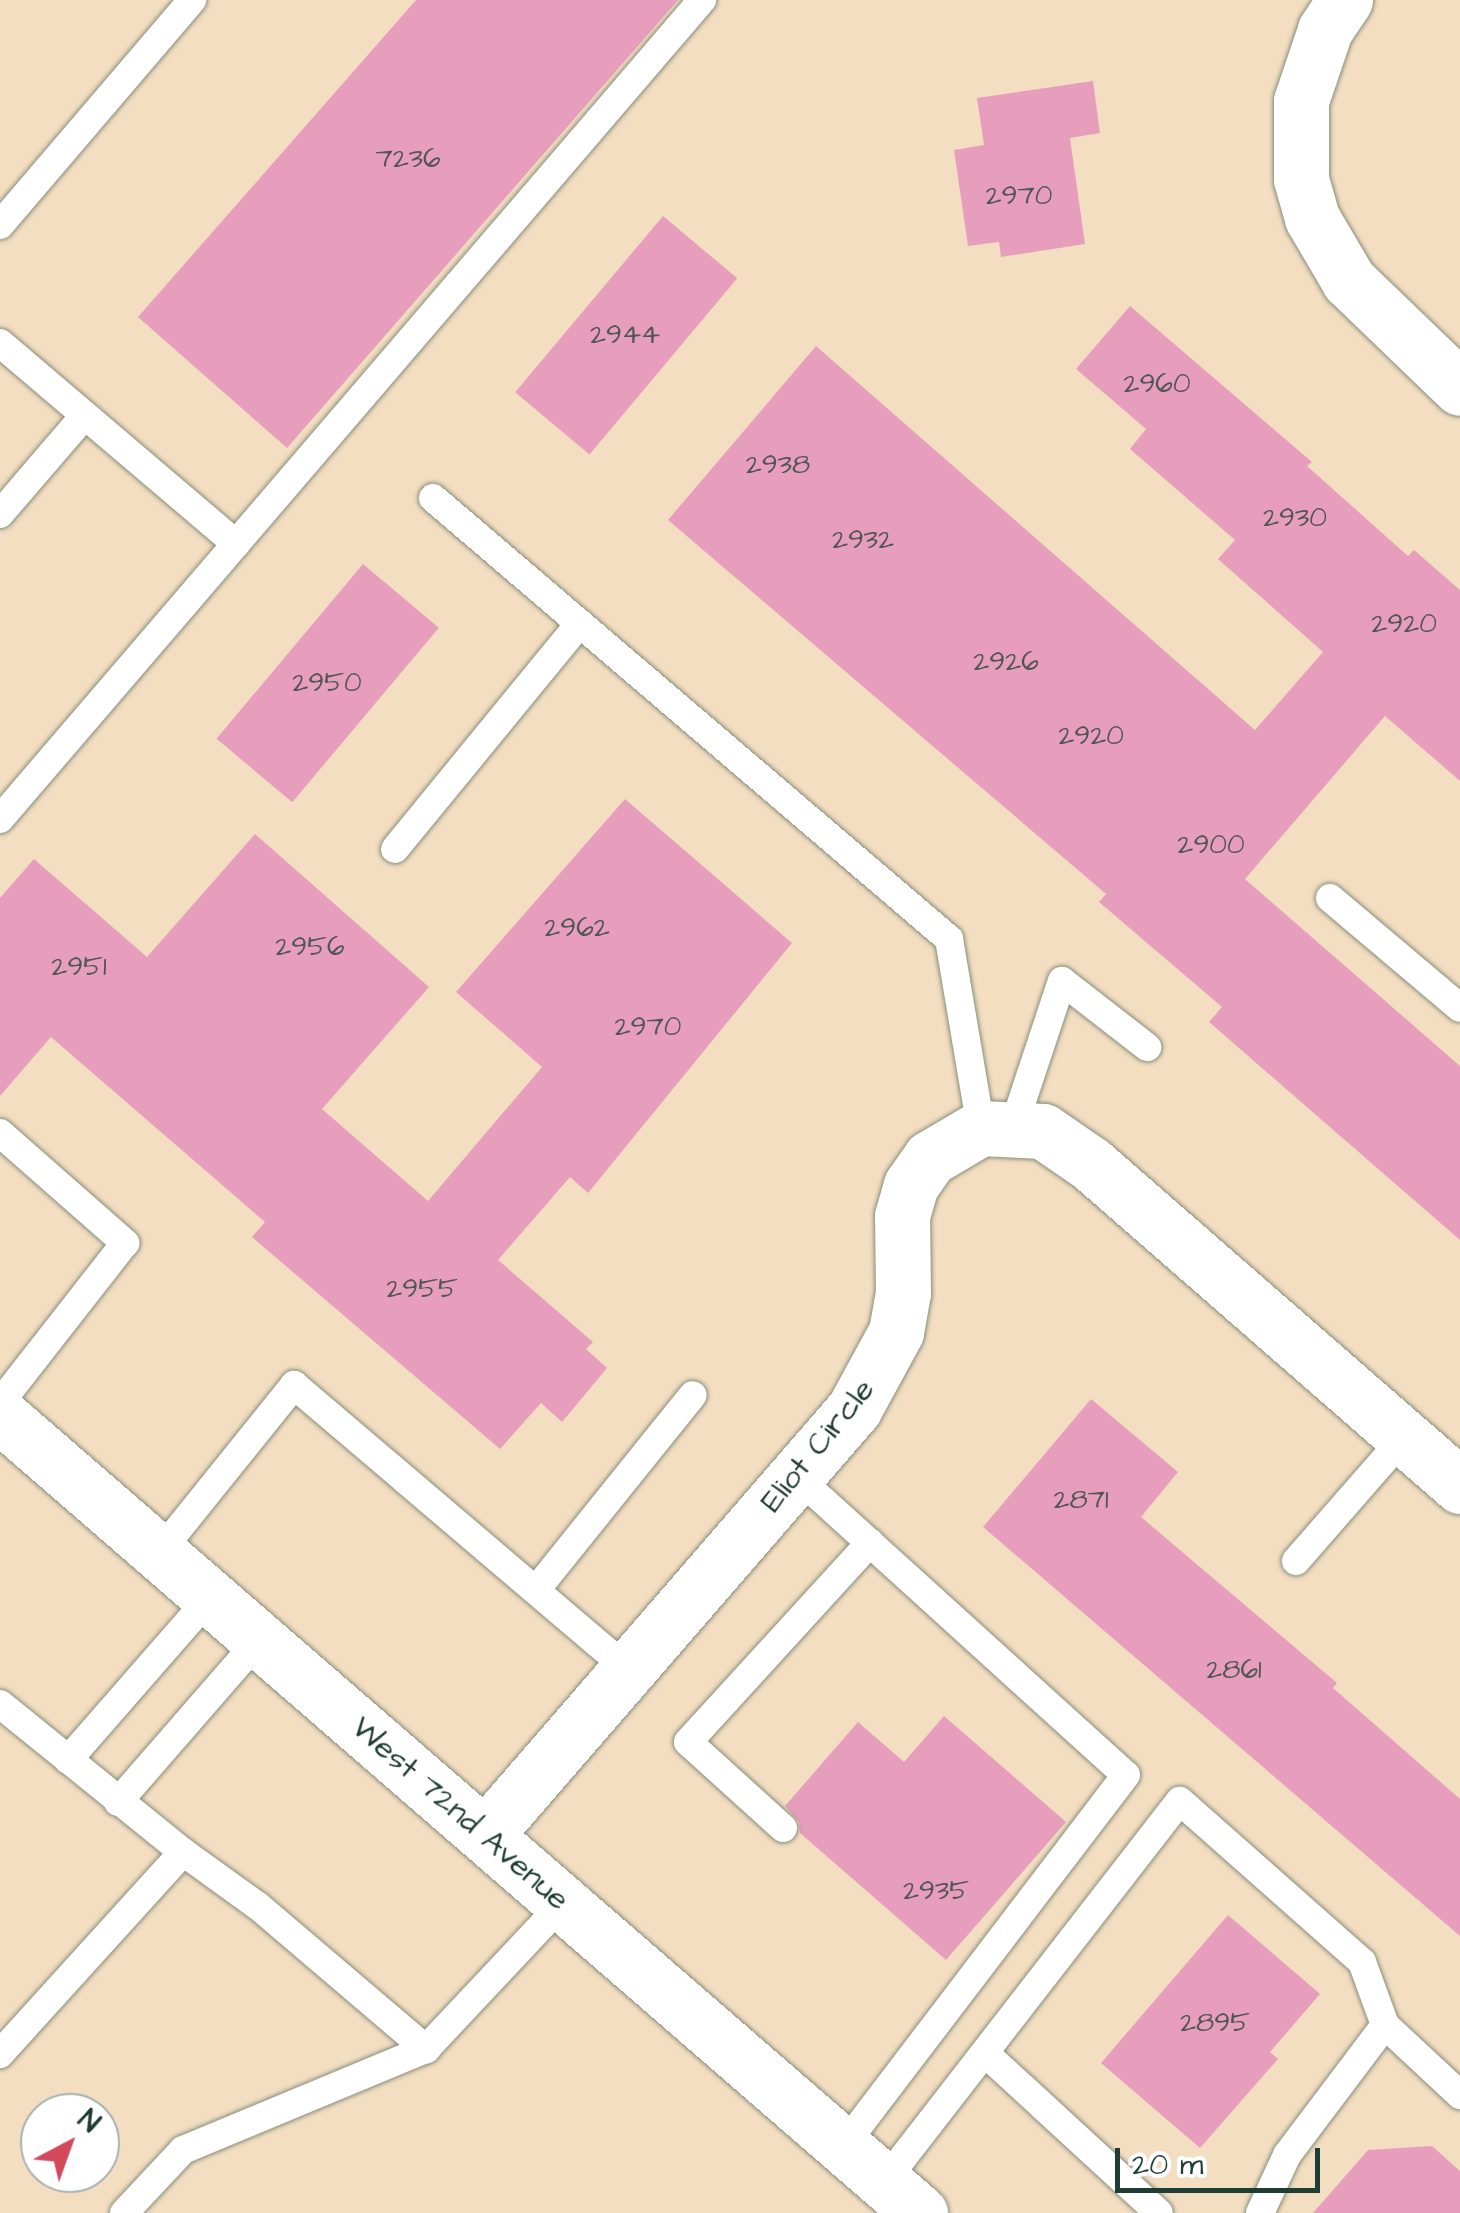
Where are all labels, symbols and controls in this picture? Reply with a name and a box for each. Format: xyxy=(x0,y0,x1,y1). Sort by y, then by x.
house number: 7236 xyxy=(375,142,441,176)
house number: 2970 xyxy=(986,179,1052,213)
house number: 2944 xyxy=(590,318,660,352)
house number: 2960 xyxy=(1123,367,1191,401)
house number: 2938 xyxy=(746,448,810,482)
house number: 2930 xyxy=(1263,501,1327,535)
house number: 2932 xyxy=(832,523,894,557)
house number: 2920 xyxy=(1371,607,1437,641)
house number: 2926 xyxy=(973,645,1039,679)
house number: 2950 xyxy=(292,666,362,700)
house number: 2920 xyxy=(1058,719,1124,753)
house number: 2900 xyxy=(1177,828,1245,862)
house number: 2962 xyxy=(544,911,610,945)
house number: 2956 xyxy=(275,930,345,964)
house number: 2951 xyxy=(51,950,107,984)
house number: 2970 xyxy=(615,1010,681,1044)
house number: 2955 xyxy=(386,1272,458,1306)
street label: Eliot Circle xyxy=(753,1372,883,1520)
house number: 2871 xyxy=(1054,1483,1108,1517)
house number: 2861 xyxy=(1206,1653,1262,1687)
street label: West 72nd Avenue xyxy=(343,1709,577,1919)
house number: 2935 xyxy=(903,1874,969,1908)
house number: 2895 xyxy=(1180,2006,1250,2040)
north arrow xyxy=(20,2093,120,2193)
text: N xyxy=(69,2101,108,2142)
scale bar xyxy=(1120,2128,1325,2190)
text: 20 m xyxy=(1132,2144,1203,2186)

